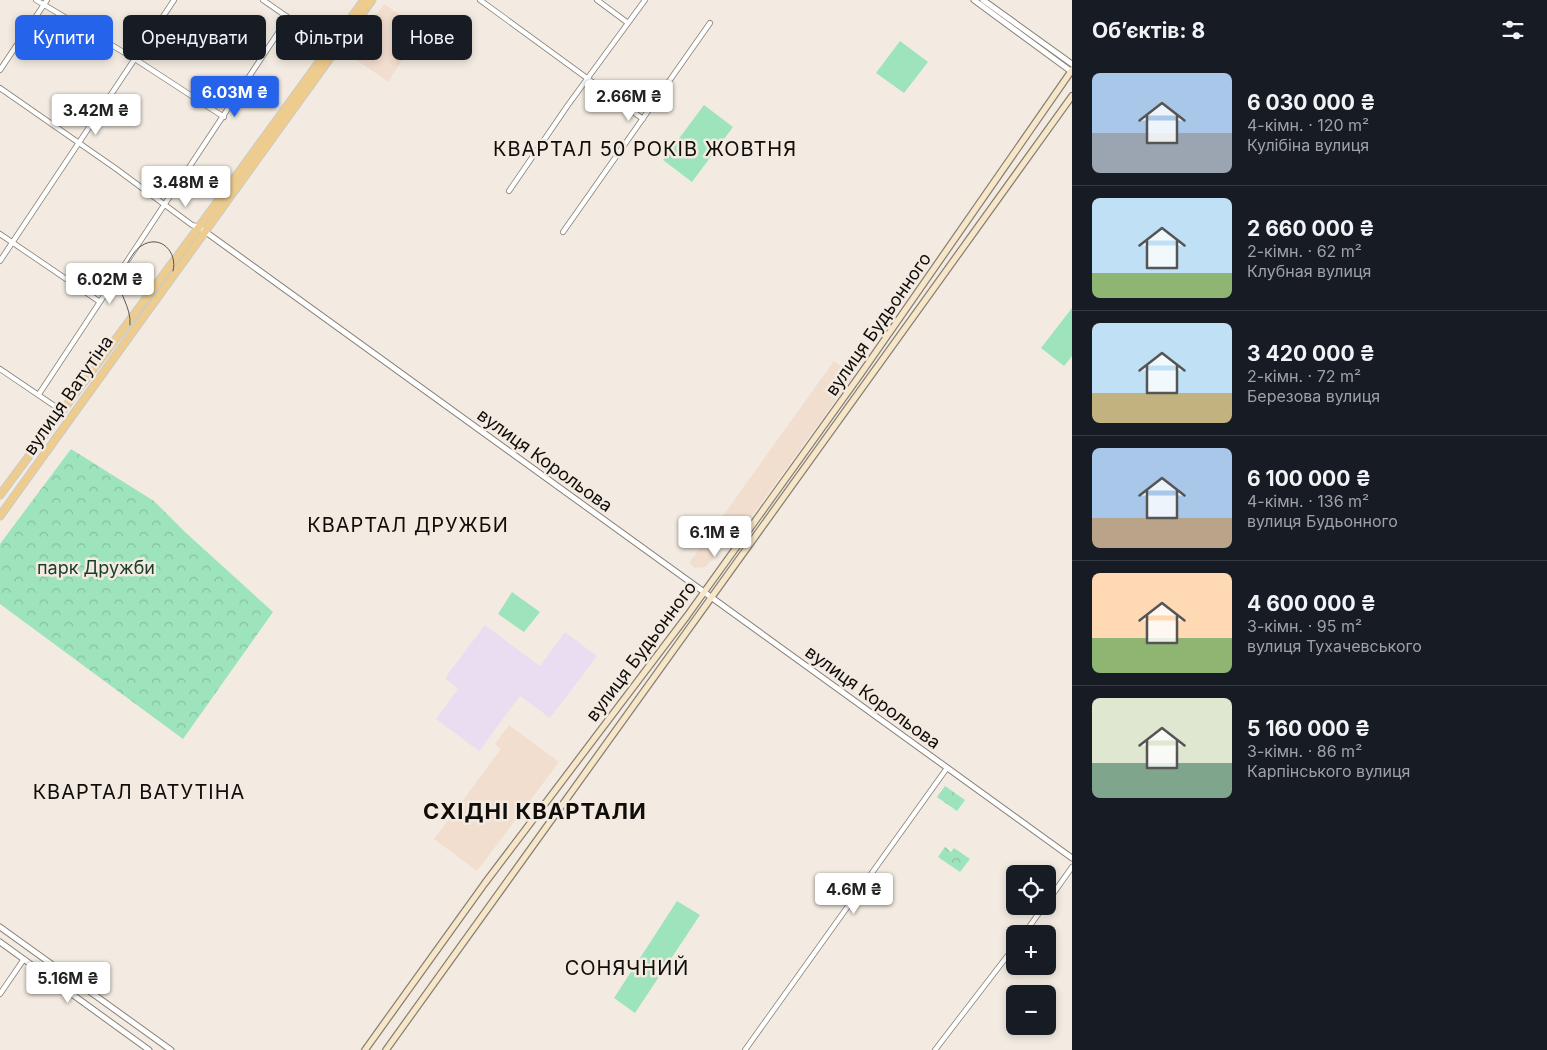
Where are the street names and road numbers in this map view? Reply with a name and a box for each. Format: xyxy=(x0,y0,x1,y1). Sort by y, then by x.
street label: вулиця Будьонного xyxy=(821,248,935,400)
street label: вулиця Ватутіна xyxy=(19,331,117,459)
street label: вулиця Корольова xyxy=(473,404,617,516)
street label: вулиця Будьонного xyxy=(582,577,700,725)
street label: вулиця Корольова xyxy=(801,641,945,753)

